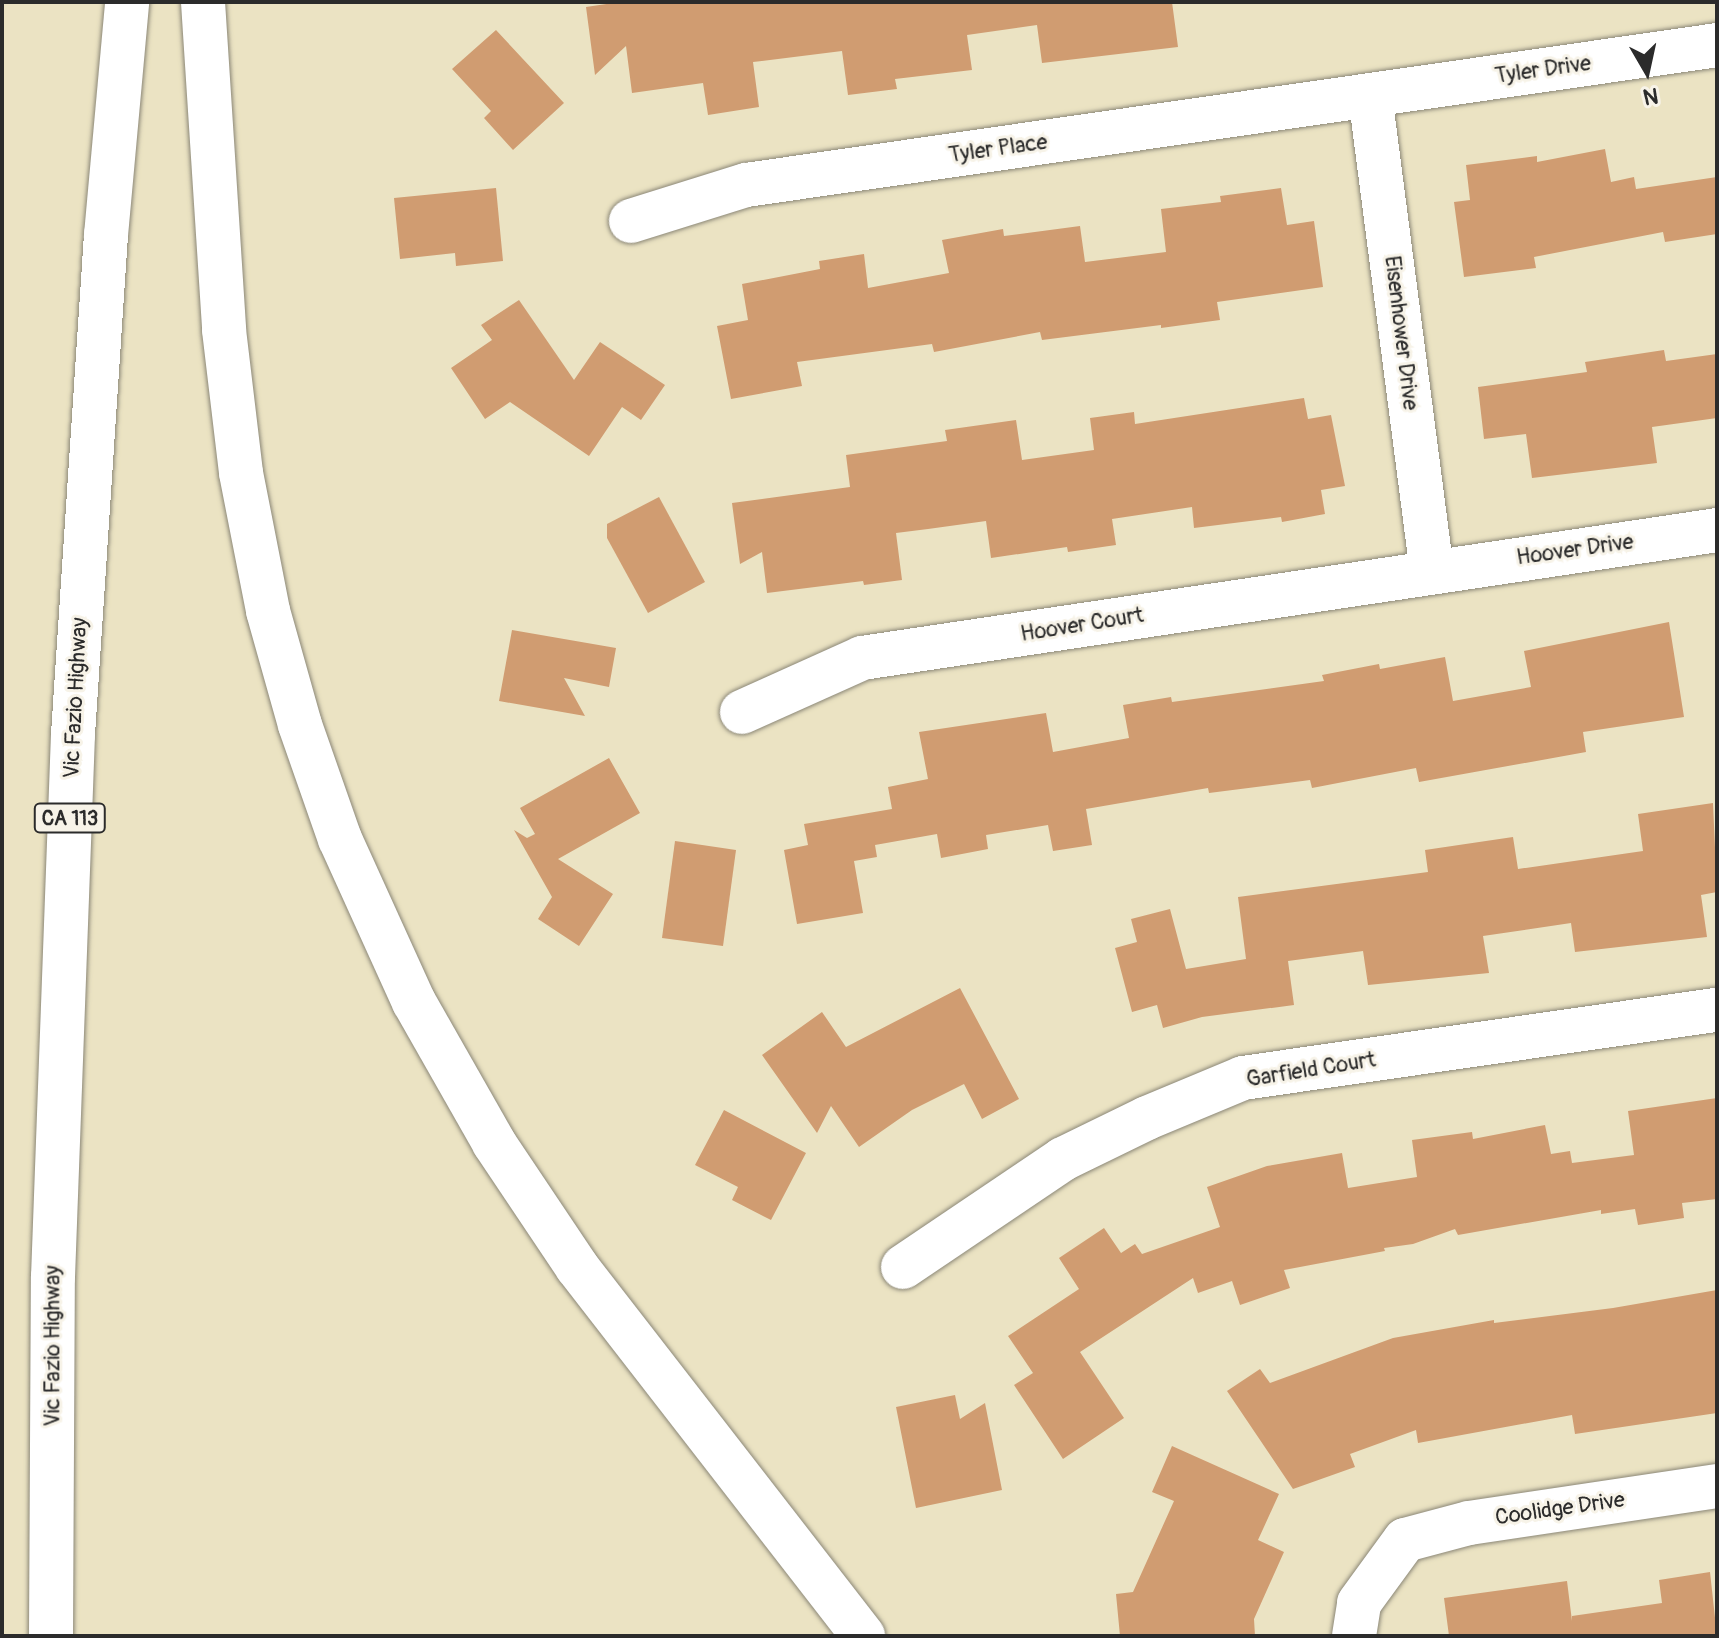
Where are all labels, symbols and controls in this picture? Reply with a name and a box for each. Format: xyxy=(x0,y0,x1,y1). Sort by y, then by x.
north arrow xyxy=(1607,32,1687,112)
street label: Tyler Drive xyxy=(1493,50,1593,90)
text: N xyxy=(1641,81,1660,111)
street label: Tyler Place xyxy=(947,129,1049,169)
street label: Eisenhower Drive xyxy=(1378,254,1424,412)
street label: Hoover Drive xyxy=(1515,529,1635,571)
street label: Hoover Court xyxy=(1019,602,1145,648)
street label: Vic Fazio Highway xyxy=(59,617,93,779)
road number: CA 113 xyxy=(32,802,108,834)
street label: Garfield Court xyxy=(1245,1047,1377,1093)
street label: Vic Fazio Highway xyxy=(40,1265,66,1427)
street label: Coolidge Drive xyxy=(1493,1487,1627,1531)

